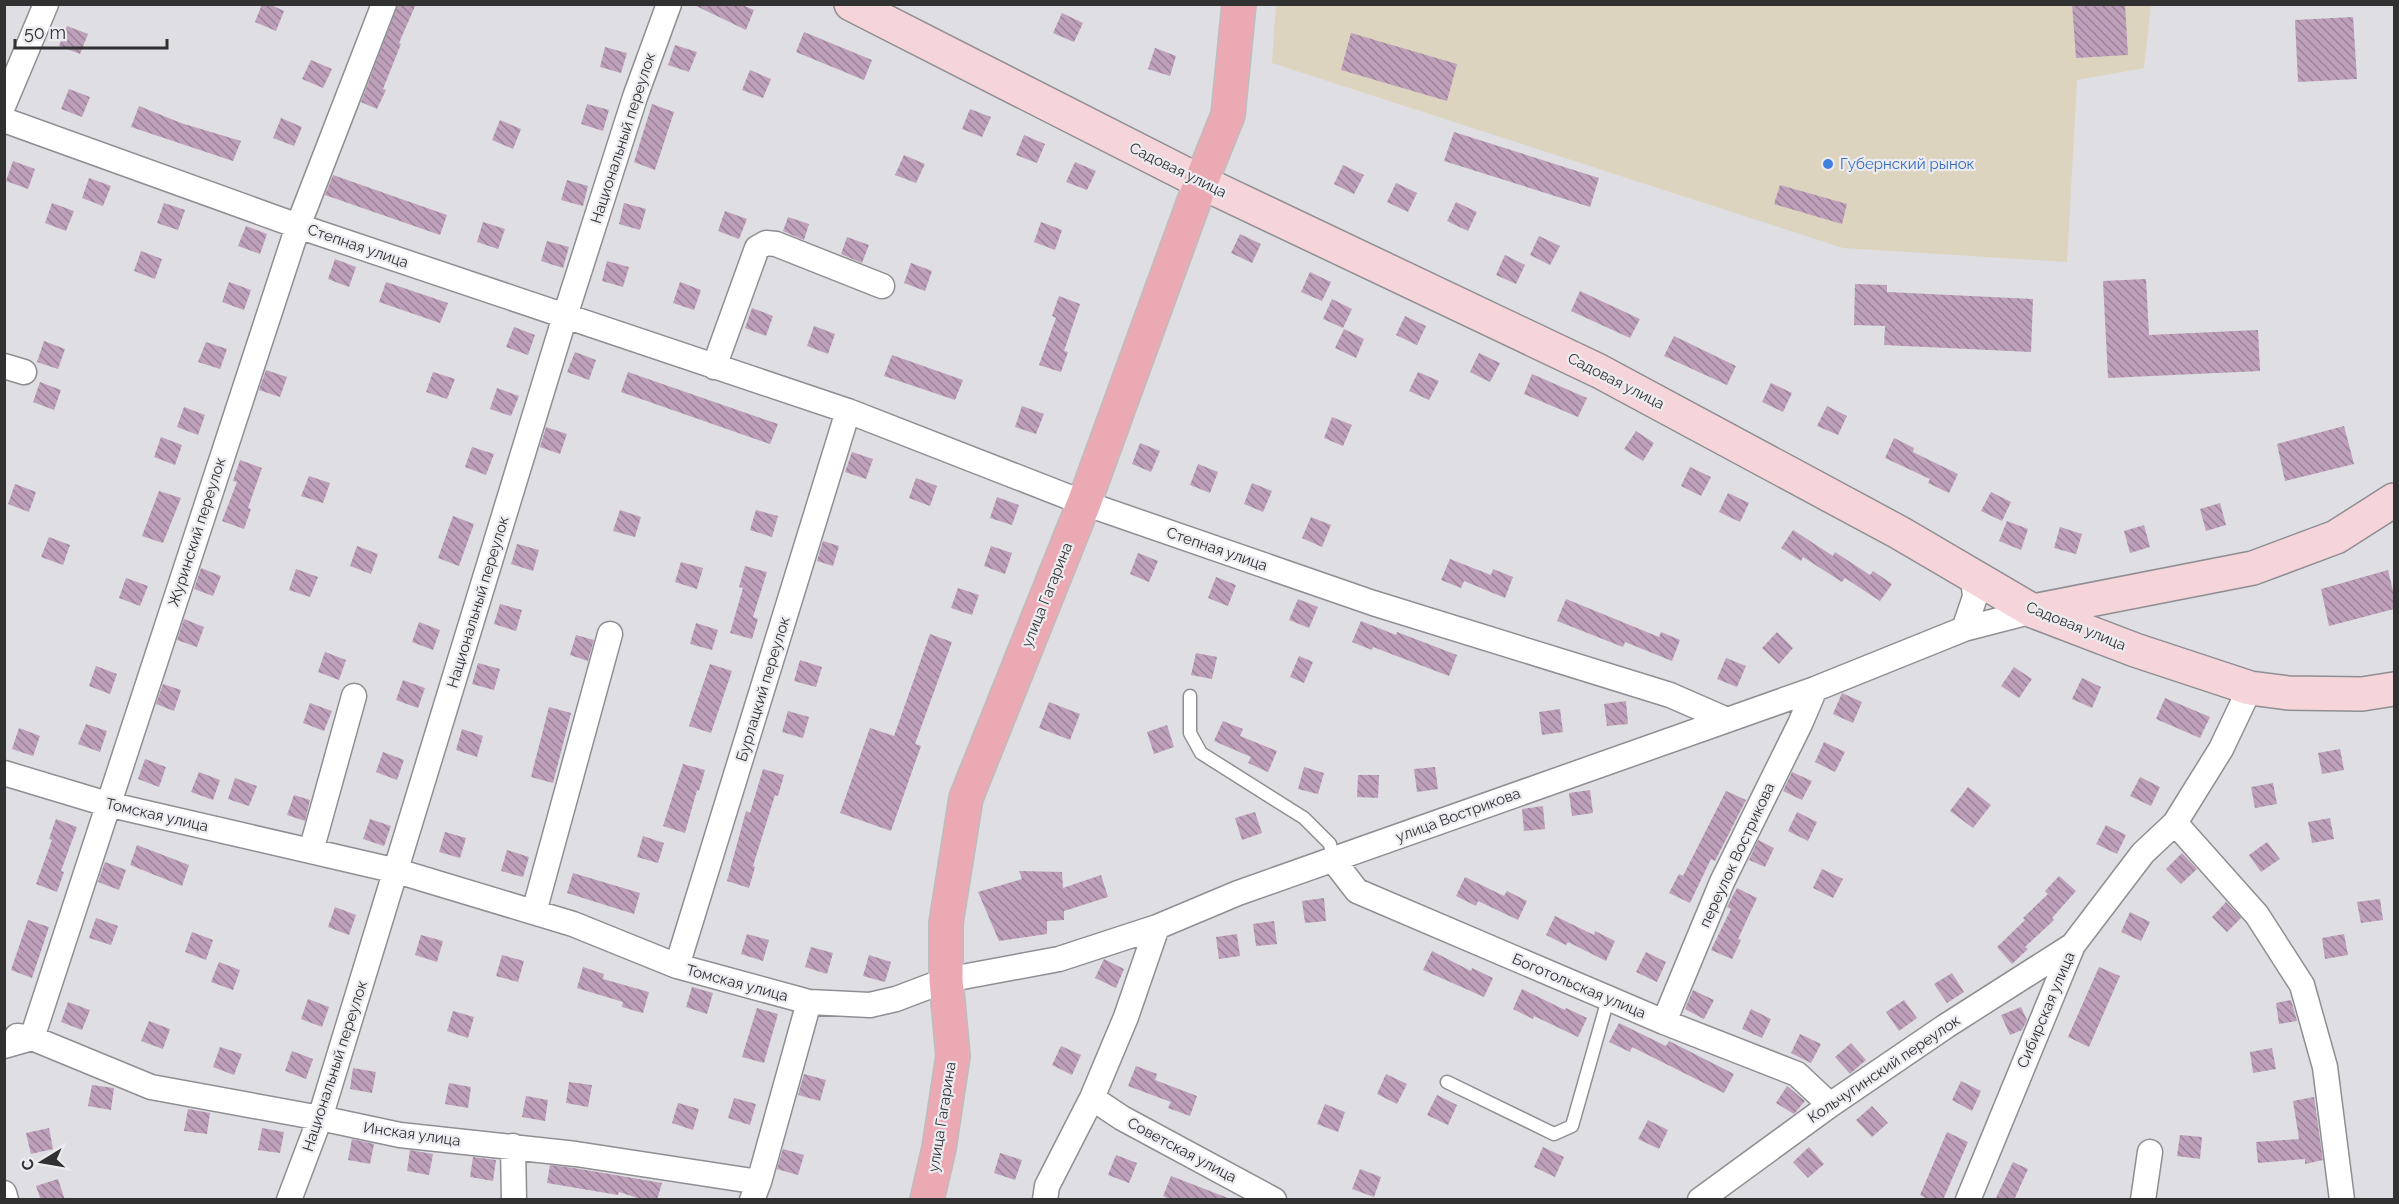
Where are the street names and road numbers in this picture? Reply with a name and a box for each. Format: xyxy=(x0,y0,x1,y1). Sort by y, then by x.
street label: Национальный переулок xyxy=(587,50,659,226)
street label: Садовая улица xyxy=(1126,139,1230,201)
street label: Степная улица xyxy=(305,220,411,272)
street label: Садовая улица xyxy=(1565,349,1667,413)
street label: Журинский переулок xyxy=(164,455,230,609)
street label: Национальный переулок xyxy=(443,514,513,690)
street label: Степная улица xyxy=(1164,523,1270,575)
street label: улица Гагарина xyxy=(1018,540,1076,650)
street label: Садовая улица xyxy=(2024,598,2128,654)
street label: Бурлацкий переулок xyxy=(732,614,794,764)
street label: переулок Вострикова xyxy=(1696,780,1778,930)
street label: улица Вострикова xyxy=(1393,784,1523,846)
street label: Томская улица xyxy=(104,794,210,836)
street label: Сибирская улица xyxy=(2013,949,2079,1071)
street label: Боготольская улица xyxy=(1509,950,1649,1022)
street label: Томская улица xyxy=(684,961,790,1005)
street label: Национальный переулок xyxy=(299,978,371,1154)
street label: Кольчугинский переулок xyxy=(1804,1011,1964,1127)
street label: улица Гагарина xyxy=(924,1061,960,1173)
street label: Советская улица xyxy=(1124,1114,1240,1186)
street label: Инская улица xyxy=(362,1118,462,1150)

